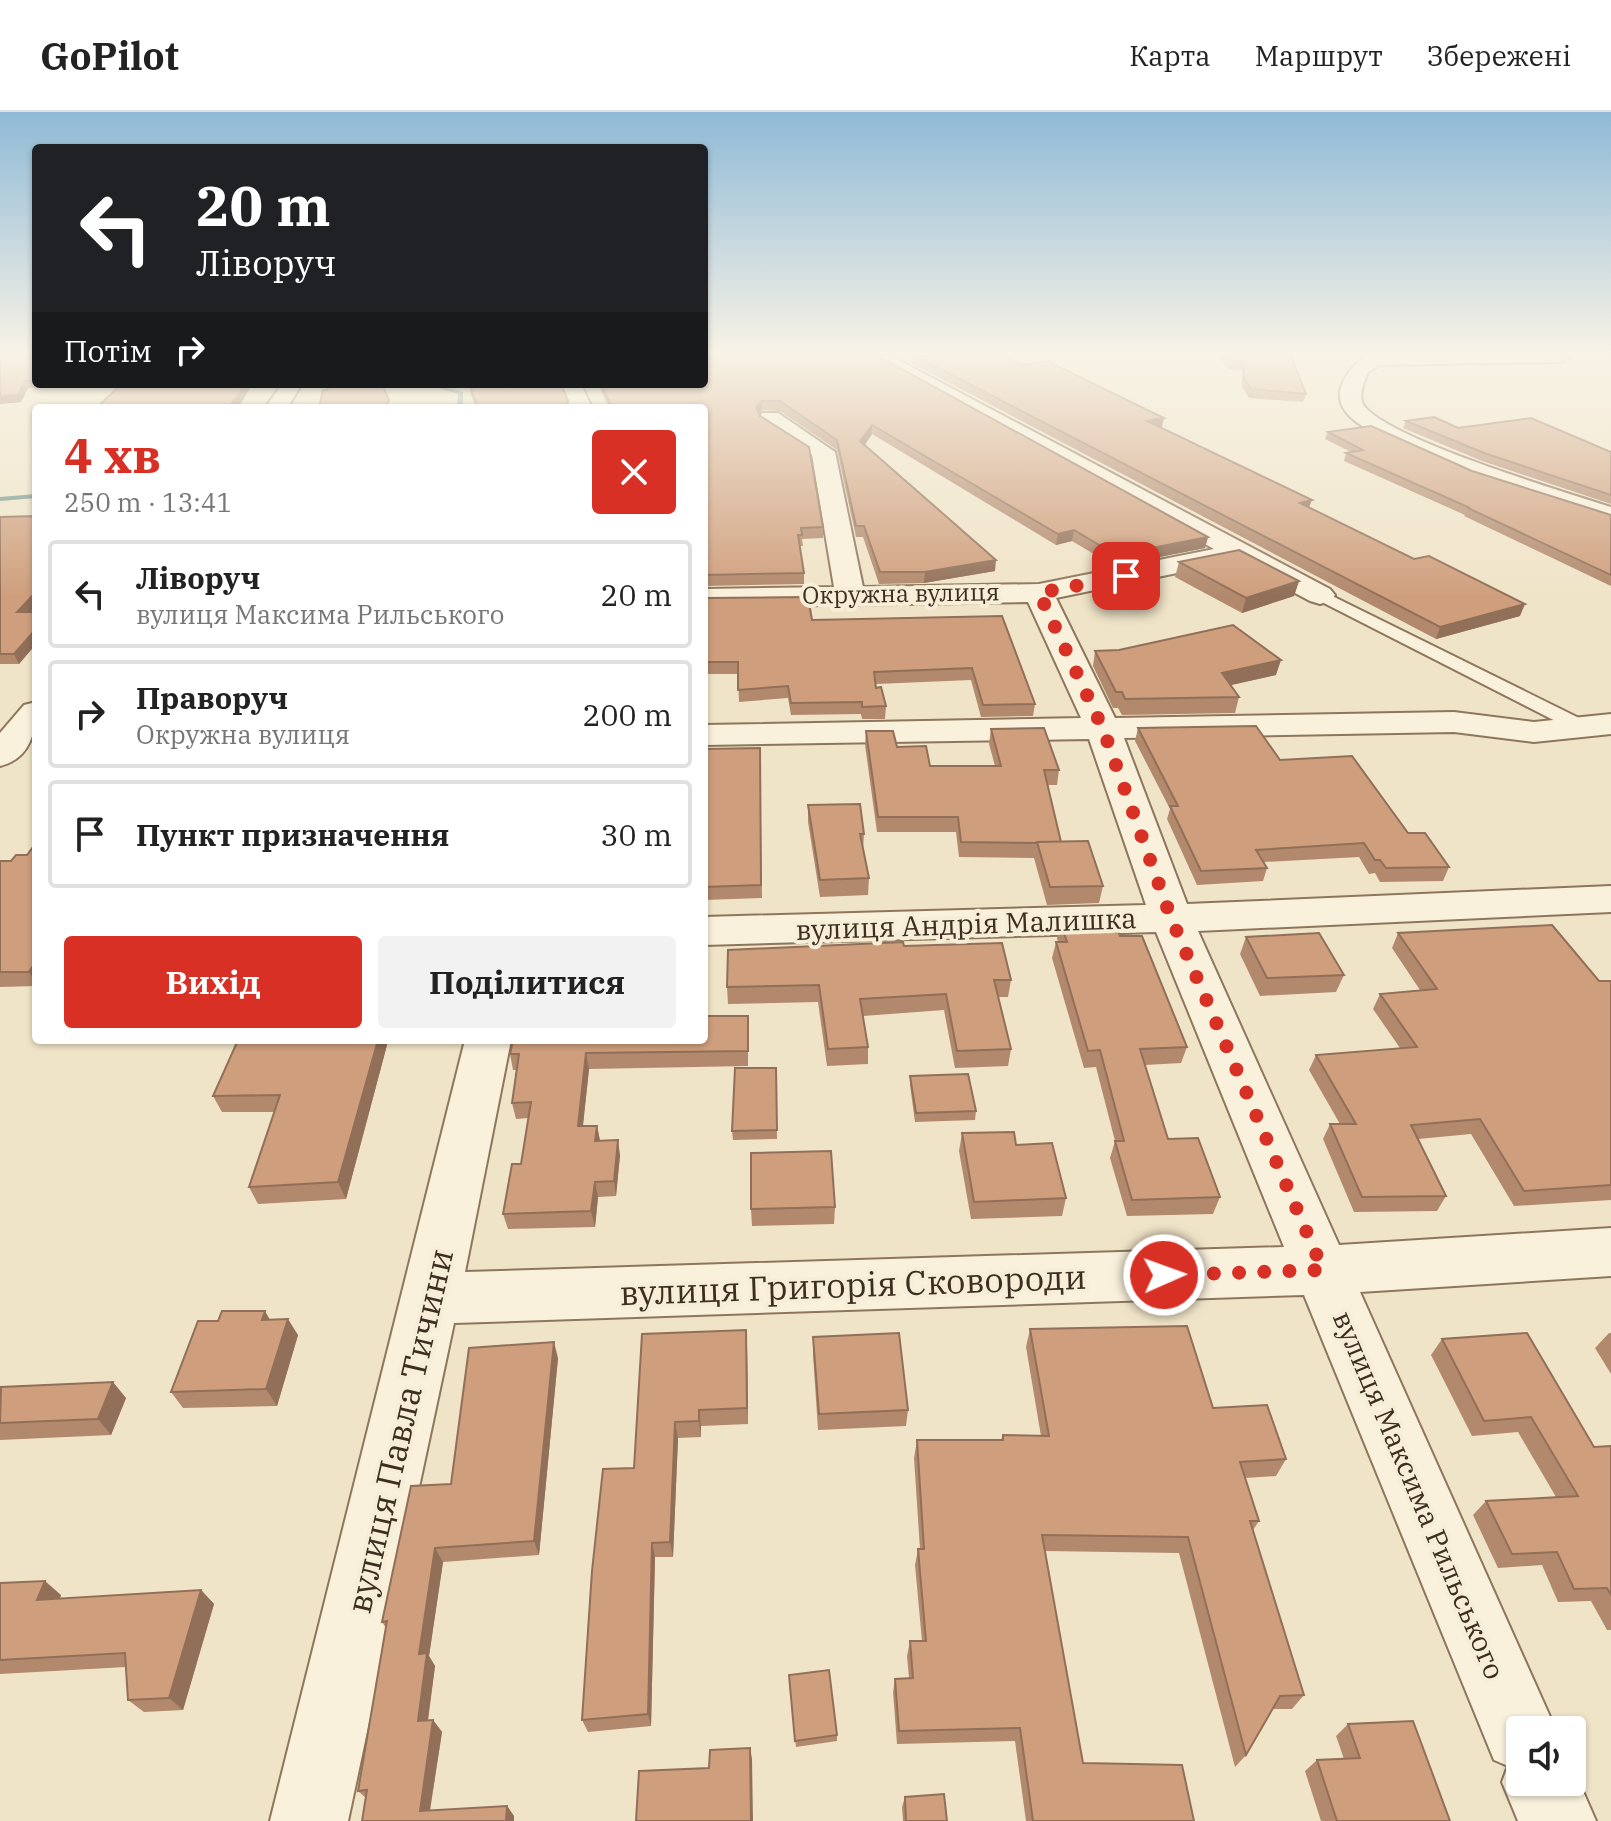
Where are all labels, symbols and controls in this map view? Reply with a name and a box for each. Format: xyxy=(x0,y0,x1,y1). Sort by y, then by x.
text: GoPilot xyxy=(40,31,179,80)
text: Карта xyxy=(1129,37,1211,74)
text: Маршрут xyxy=(1255,37,1383,74)
text: Збережені xyxy=(1427,37,1571,74)
text: 20 m xyxy=(196,169,331,241)
icon: left xyxy=(64,176,168,280)
text: Ліворуч xyxy=(196,239,336,286)
icon: right xyxy=(168,328,212,372)
text: Потім xyxy=(64,331,152,370)
text: 4 хв xyxy=(64,424,161,486)
button: close xyxy=(592,430,676,514)
text: 250 m · 13:41 xyxy=(64,485,232,519)
pin xyxy=(1092,542,1160,610)
icon: arrive xyxy=(1104,554,1148,598)
text: Ліворуч xyxy=(136,558,260,597)
icon: left xyxy=(68,572,112,616)
text: 20 m xyxy=(600,575,672,614)
street label: Окружна вулиця xyxy=(802,575,1000,611)
text: вулиця Максима Рильського xyxy=(136,597,504,631)
text: Праворуч xyxy=(136,678,288,717)
icon: right xyxy=(68,692,112,736)
text: 200 m xyxy=(582,695,672,734)
text: Окружна вулиця xyxy=(136,717,350,751)
icon: arrive xyxy=(68,812,112,856)
text: Пункт призначення xyxy=(136,815,449,854)
text: 30 m xyxy=(600,815,672,854)
street label: вулиця Андрія Малишка xyxy=(795,899,1137,948)
button: Вихід xyxy=(64,936,362,1028)
button: Поділитися xyxy=(378,936,676,1028)
position arrow xyxy=(1122,1233,1206,1317)
street label: вулиця Павла Тичини xyxy=(336,1244,462,1617)
street label: вулиця Григорія Сковороди xyxy=(619,1254,1087,1314)
street label: вулиця Максима Рильського xyxy=(1325,1305,1514,1685)
map controls xyxy=(1506,1716,1586,1796)
button: sound xyxy=(1506,1716,1586,1796)

